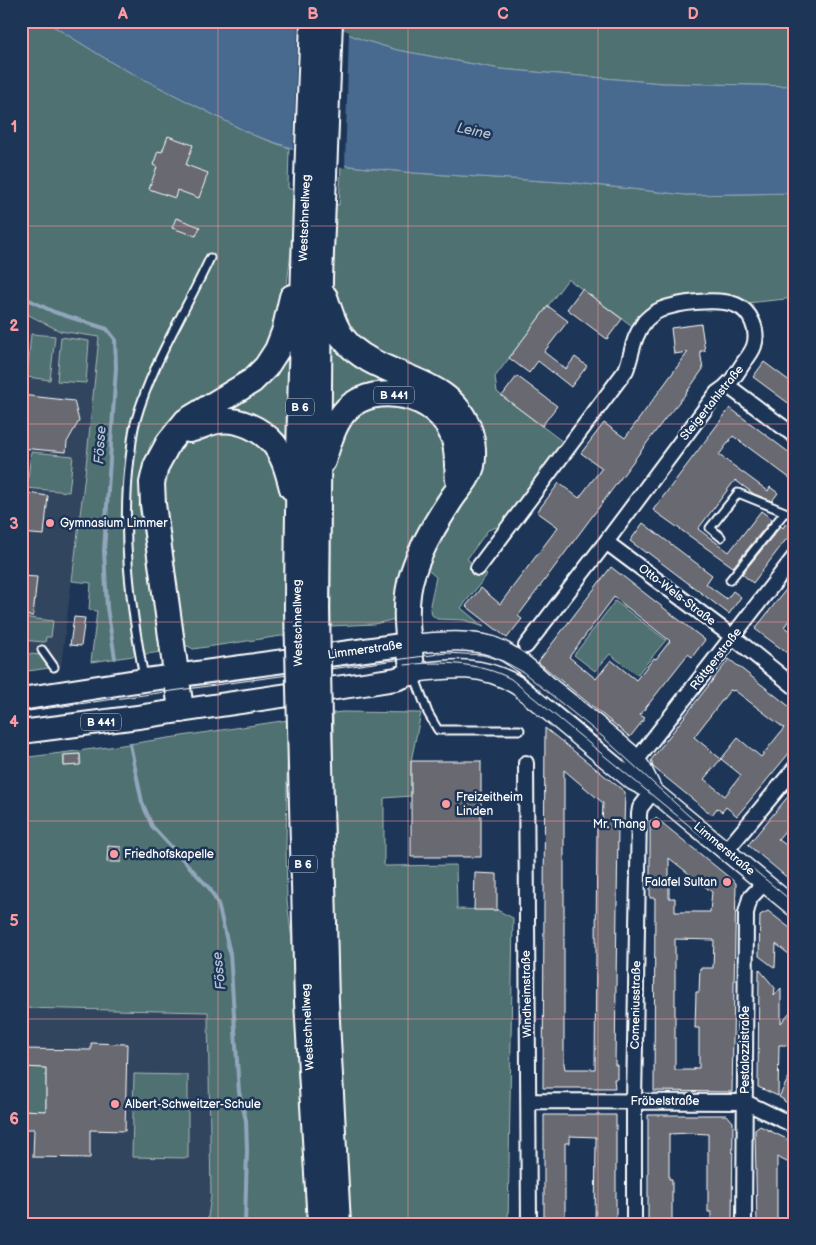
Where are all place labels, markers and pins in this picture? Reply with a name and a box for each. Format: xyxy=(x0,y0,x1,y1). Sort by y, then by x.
place label: Gymnasium Limmer xyxy=(60,516,168,531)
marker: Gymnasium Limmer xyxy=(44,517,56,529)
place label: Freizeitheim Linden xyxy=(456,790,523,819)
marker: Freizeitheim Linden xyxy=(440,798,452,810)
place label: Mr. Thang xyxy=(593,817,646,832)
marker: Mr. Thang xyxy=(650,818,662,830)
place label: Friedhofskapelle xyxy=(124,847,214,862)
marker: Friedhofskapelle xyxy=(108,848,120,860)
place label: Falafel Sultan xyxy=(644,875,717,890)
marker: Falafel Sultan xyxy=(721,876,733,888)
place label: Albert-Schweitzer-Schule xyxy=(125,1097,261,1112)
marker: Albert-Schweitzer-Schule xyxy=(109,1098,121,1110)

